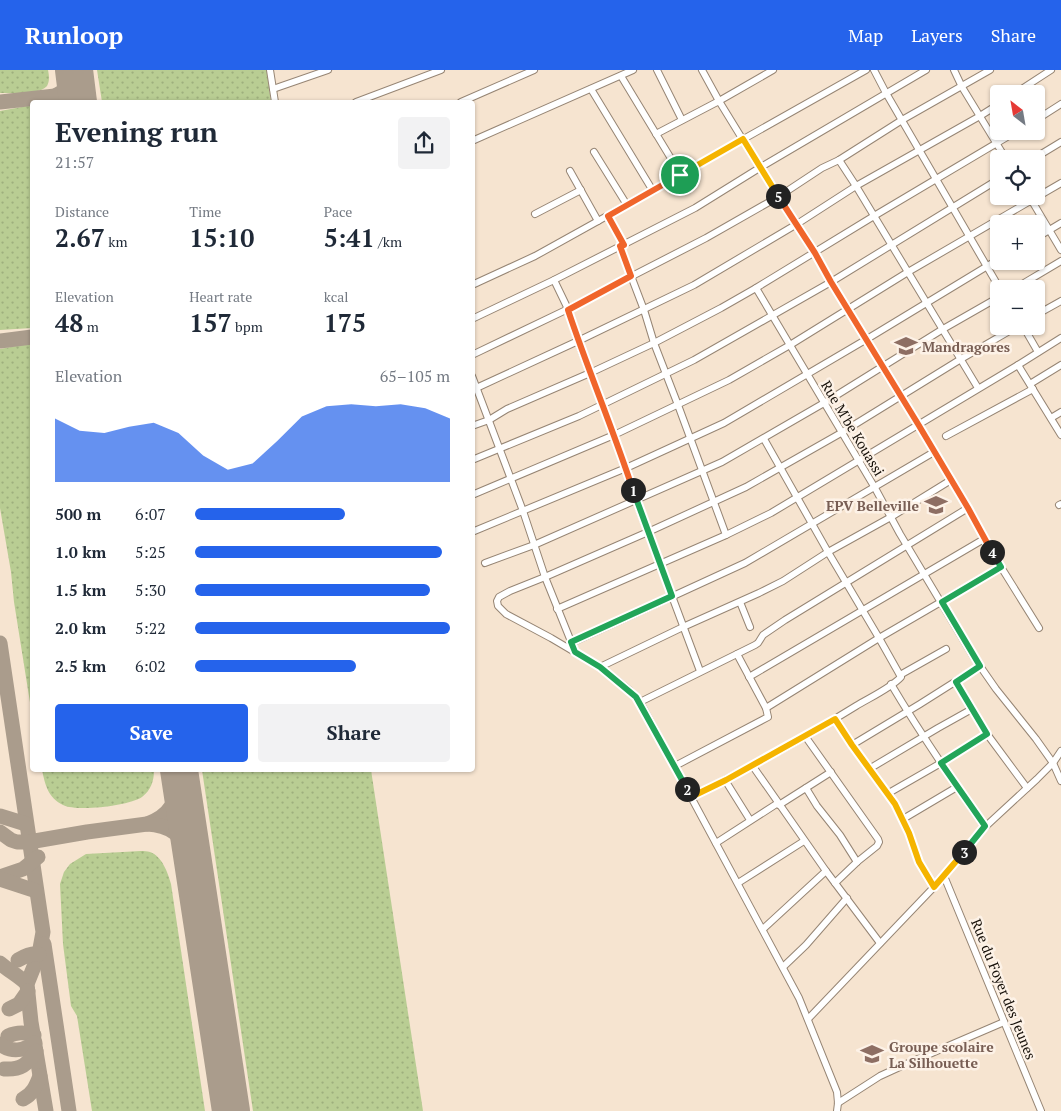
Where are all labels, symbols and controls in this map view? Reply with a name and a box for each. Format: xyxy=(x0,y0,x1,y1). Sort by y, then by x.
text: Runloop xyxy=(25,19,123,51)
text: Map xyxy=(848,23,883,47)
text: Layers xyxy=(911,23,963,47)
text: Share xyxy=(991,23,1036,47)
north arrow xyxy=(990,85,1045,140)
map controls xyxy=(990,85,1045,335)
text: Evening run xyxy=(55,113,218,150)
button: share xyxy=(398,117,450,169)
button: locate xyxy=(990,150,1045,205)
text: 21:57 xyxy=(55,151,94,173)
pin xyxy=(659,154,701,196)
icon: arrive xyxy=(666,161,694,189)
pin: 5 xyxy=(766,184,790,208)
text: 5 xyxy=(775,187,782,206)
text: Distance xyxy=(55,202,109,221)
text: Time xyxy=(189,202,221,221)
text: Pace xyxy=(324,202,352,221)
button: + xyxy=(990,215,1045,270)
text: 2.67 xyxy=(55,221,105,254)
text: 15:10 xyxy=(189,221,254,254)
text: 5:41 xyxy=(324,221,375,254)
text: km xyxy=(105,232,128,251)
text: /km xyxy=(375,232,402,251)
button: − xyxy=(990,280,1045,335)
text: Elevation xyxy=(55,287,114,306)
text: Heart rate xyxy=(189,287,252,306)
text: kcal xyxy=(324,287,349,306)
text: 48 xyxy=(55,306,83,339)
text: 157 xyxy=(189,306,232,339)
text: 175 xyxy=(324,306,366,339)
text: m xyxy=(83,317,99,336)
text: bpm xyxy=(232,317,263,336)
school or university icon: Mandragores xyxy=(893,333,919,359)
place label: Mandragores xyxy=(922,337,1010,356)
text: Elevation xyxy=(55,365,122,387)
text: 65–105 m xyxy=(380,365,450,387)
street label: Rue M'be Kouassi xyxy=(817,377,889,479)
pin: 1 xyxy=(620,478,646,502)
text: 1 xyxy=(630,481,637,500)
school or university icon: EPV Belleville xyxy=(923,492,949,518)
place label: EPV Belleville xyxy=(826,496,919,515)
text: 500 m xyxy=(55,503,101,525)
text: 6:07 xyxy=(135,503,166,525)
pin: 4 xyxy=(980,540,1004,564)
text: 1.0 km xyxy=(55,541,106,563)
text: 5:25 xyxy=(135,541,166,563)
text: 4 xyxy=(989,543,996,562)
text: 1.5 km xyxy=(55,579,106,601)
text: 5:30 xyxy=(135,579,166,601)
text: 2.0 km xyxy=(55,617,106,639)
text: 5:22 xyxy=(135,617,166,639)
text: 2.5 km xyxy=(55,655,106,677)
text: 6:02 xyxy=(135,655,166,677)
button: Save xyxy=(55,704,248,762)
button: Share xyxy=(258,704,450,762)
pin: 2 xyxy=(674,776,700,802)
text: 2 xyxy=(684,780,691,799)
pin: 3 xyxy=(952,840,976,864)
text: 3 xyxy=(961,843,968,862)
street label: Rue du Foyer des Jeunes xyxy=(967,916,1041,1062)
place label: Groupe scolaire La Silhouette xyxy=(889,1037,994,1072)
school or university icon: Groupe scolaire La Silhouette xyxy=(859,1041,885,1067)

